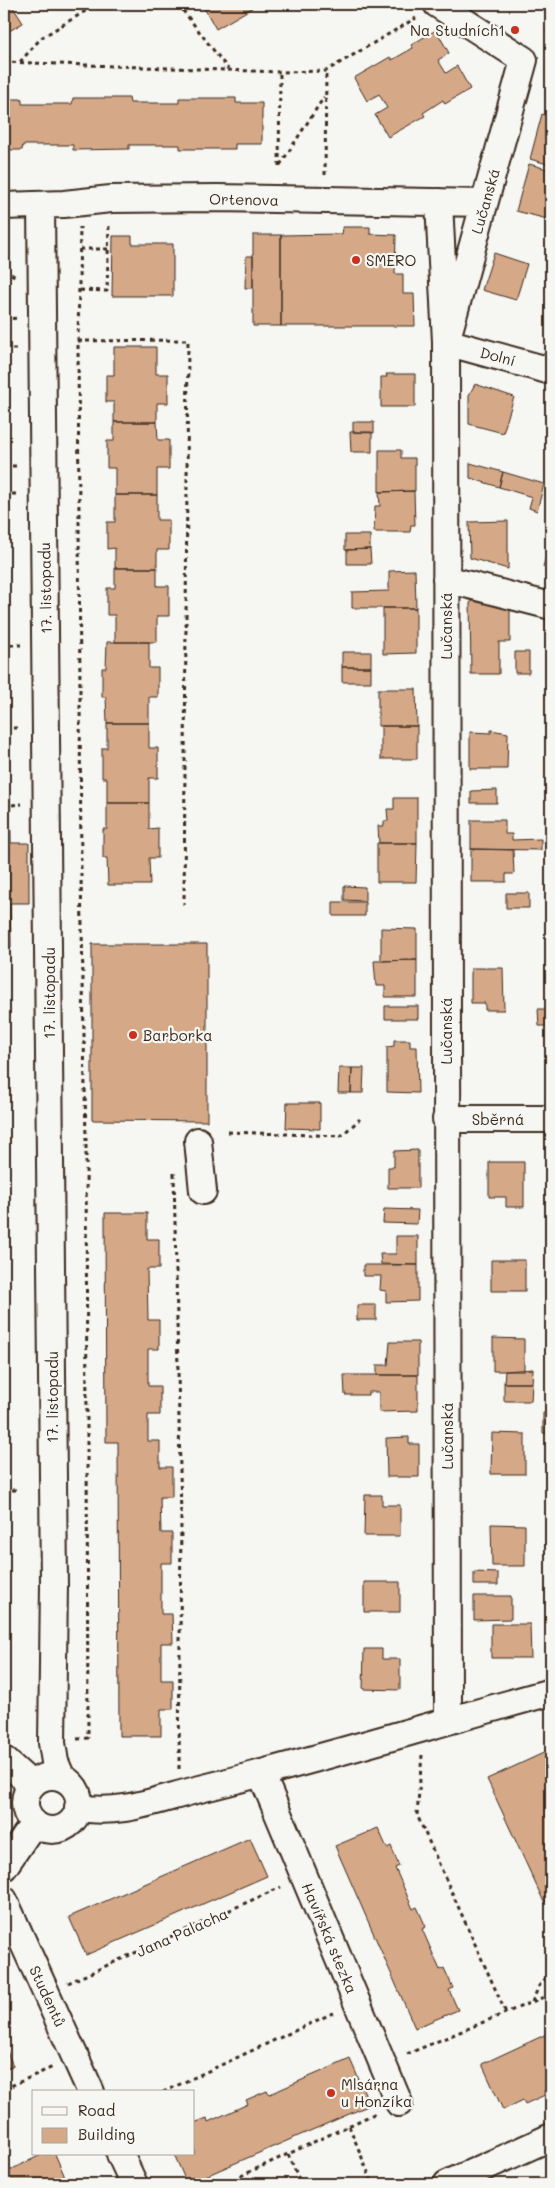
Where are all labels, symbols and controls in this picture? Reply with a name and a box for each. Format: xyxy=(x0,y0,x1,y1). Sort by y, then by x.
place label: Na Studních1 xyxy=(410,20,505,40)
marker: Na Studních1 xyxy=(509,24,521,36)
street label: Lučanská xyxy=(466,166,504,236)
street label: Ortenova xyxy=(209,188,279,210)
place label: SMERO xyxy=(366,250,417,270)
marker: SMERO xyxy=(350,254,362,266)
street label: Dolní xyxy=(478,342,518,370)
street label: 17. listopadu xyxy=(34,542,56,634)
street label: Lučanská xyxy=(436,592,456,660)
street label: 17. listopadu xyxy=(39,947,59,1039)
street label: Lučanská xyxy=(436,997,456,1065)
place label: Barborka xyxy=(143,1025,212,1045)
marker: Barborka xyxy=(127,1029,139,1041)
street label: Sběrná xyxy=(472,1109,524,1129)
street label: 17. listopadu xyxy=(42,1351,62,1443)
street label: Lučanská xyxy=(437,1402,457,1470)
street label: Havířská stezka xyxy=(298,1880,362,1996)
street label: Jana Palacha xyxy=(133,1903,231,1961)
street label: Studentů xyxy=(25,1962,71,2030)
place label: Mlsárna u Honzíka xyxy=(341,2074,412,2111)
marker: Mlsárna u Honzíka xyxy=(325,2087,337,2099)
legend xyxy=(32,2090,195,2156)
text: Road xyxy=(78,2100,115,2120)
text: Building xyxy=(78,2124,135,2144)

